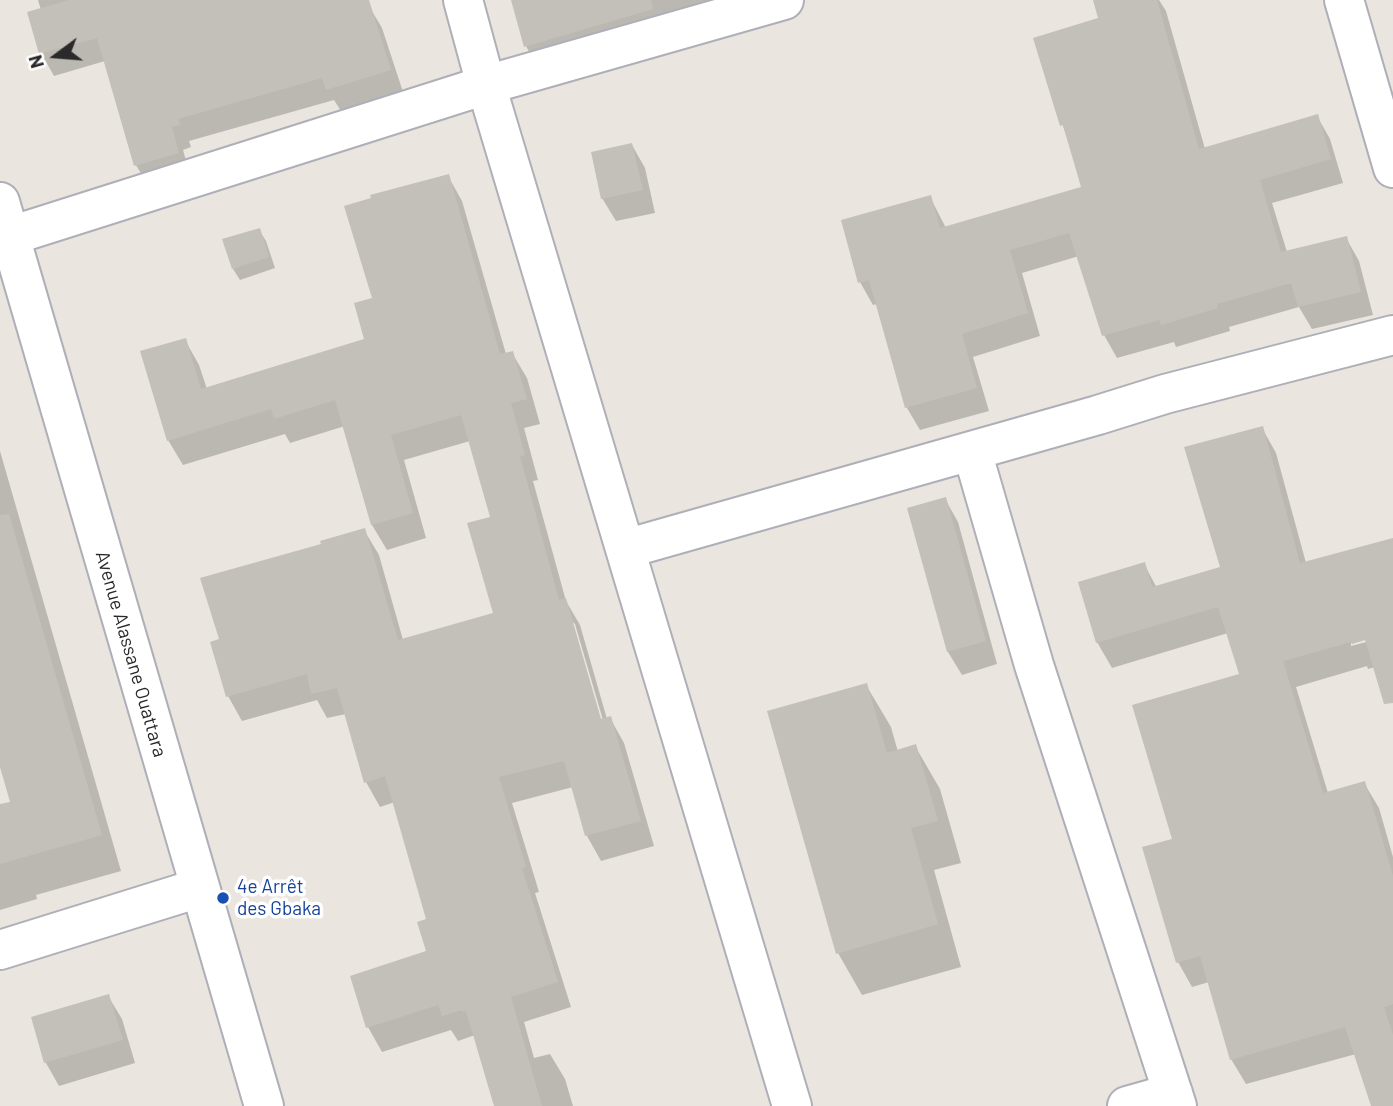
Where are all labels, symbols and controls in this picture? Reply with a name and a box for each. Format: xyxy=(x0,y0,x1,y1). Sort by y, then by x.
north arrow xyxy=(21,21,91,91)
text: N xyxy=(23,53,48,71)
street label: Avenue Alassane Ouattara xyxy=(91,548,171,760)
place label: 4e Arrêt des Gbaka xyxy=(237,876,321,920)
marker: 4e Arrêt des Gbaka xyxy=(215,890,231,906)

